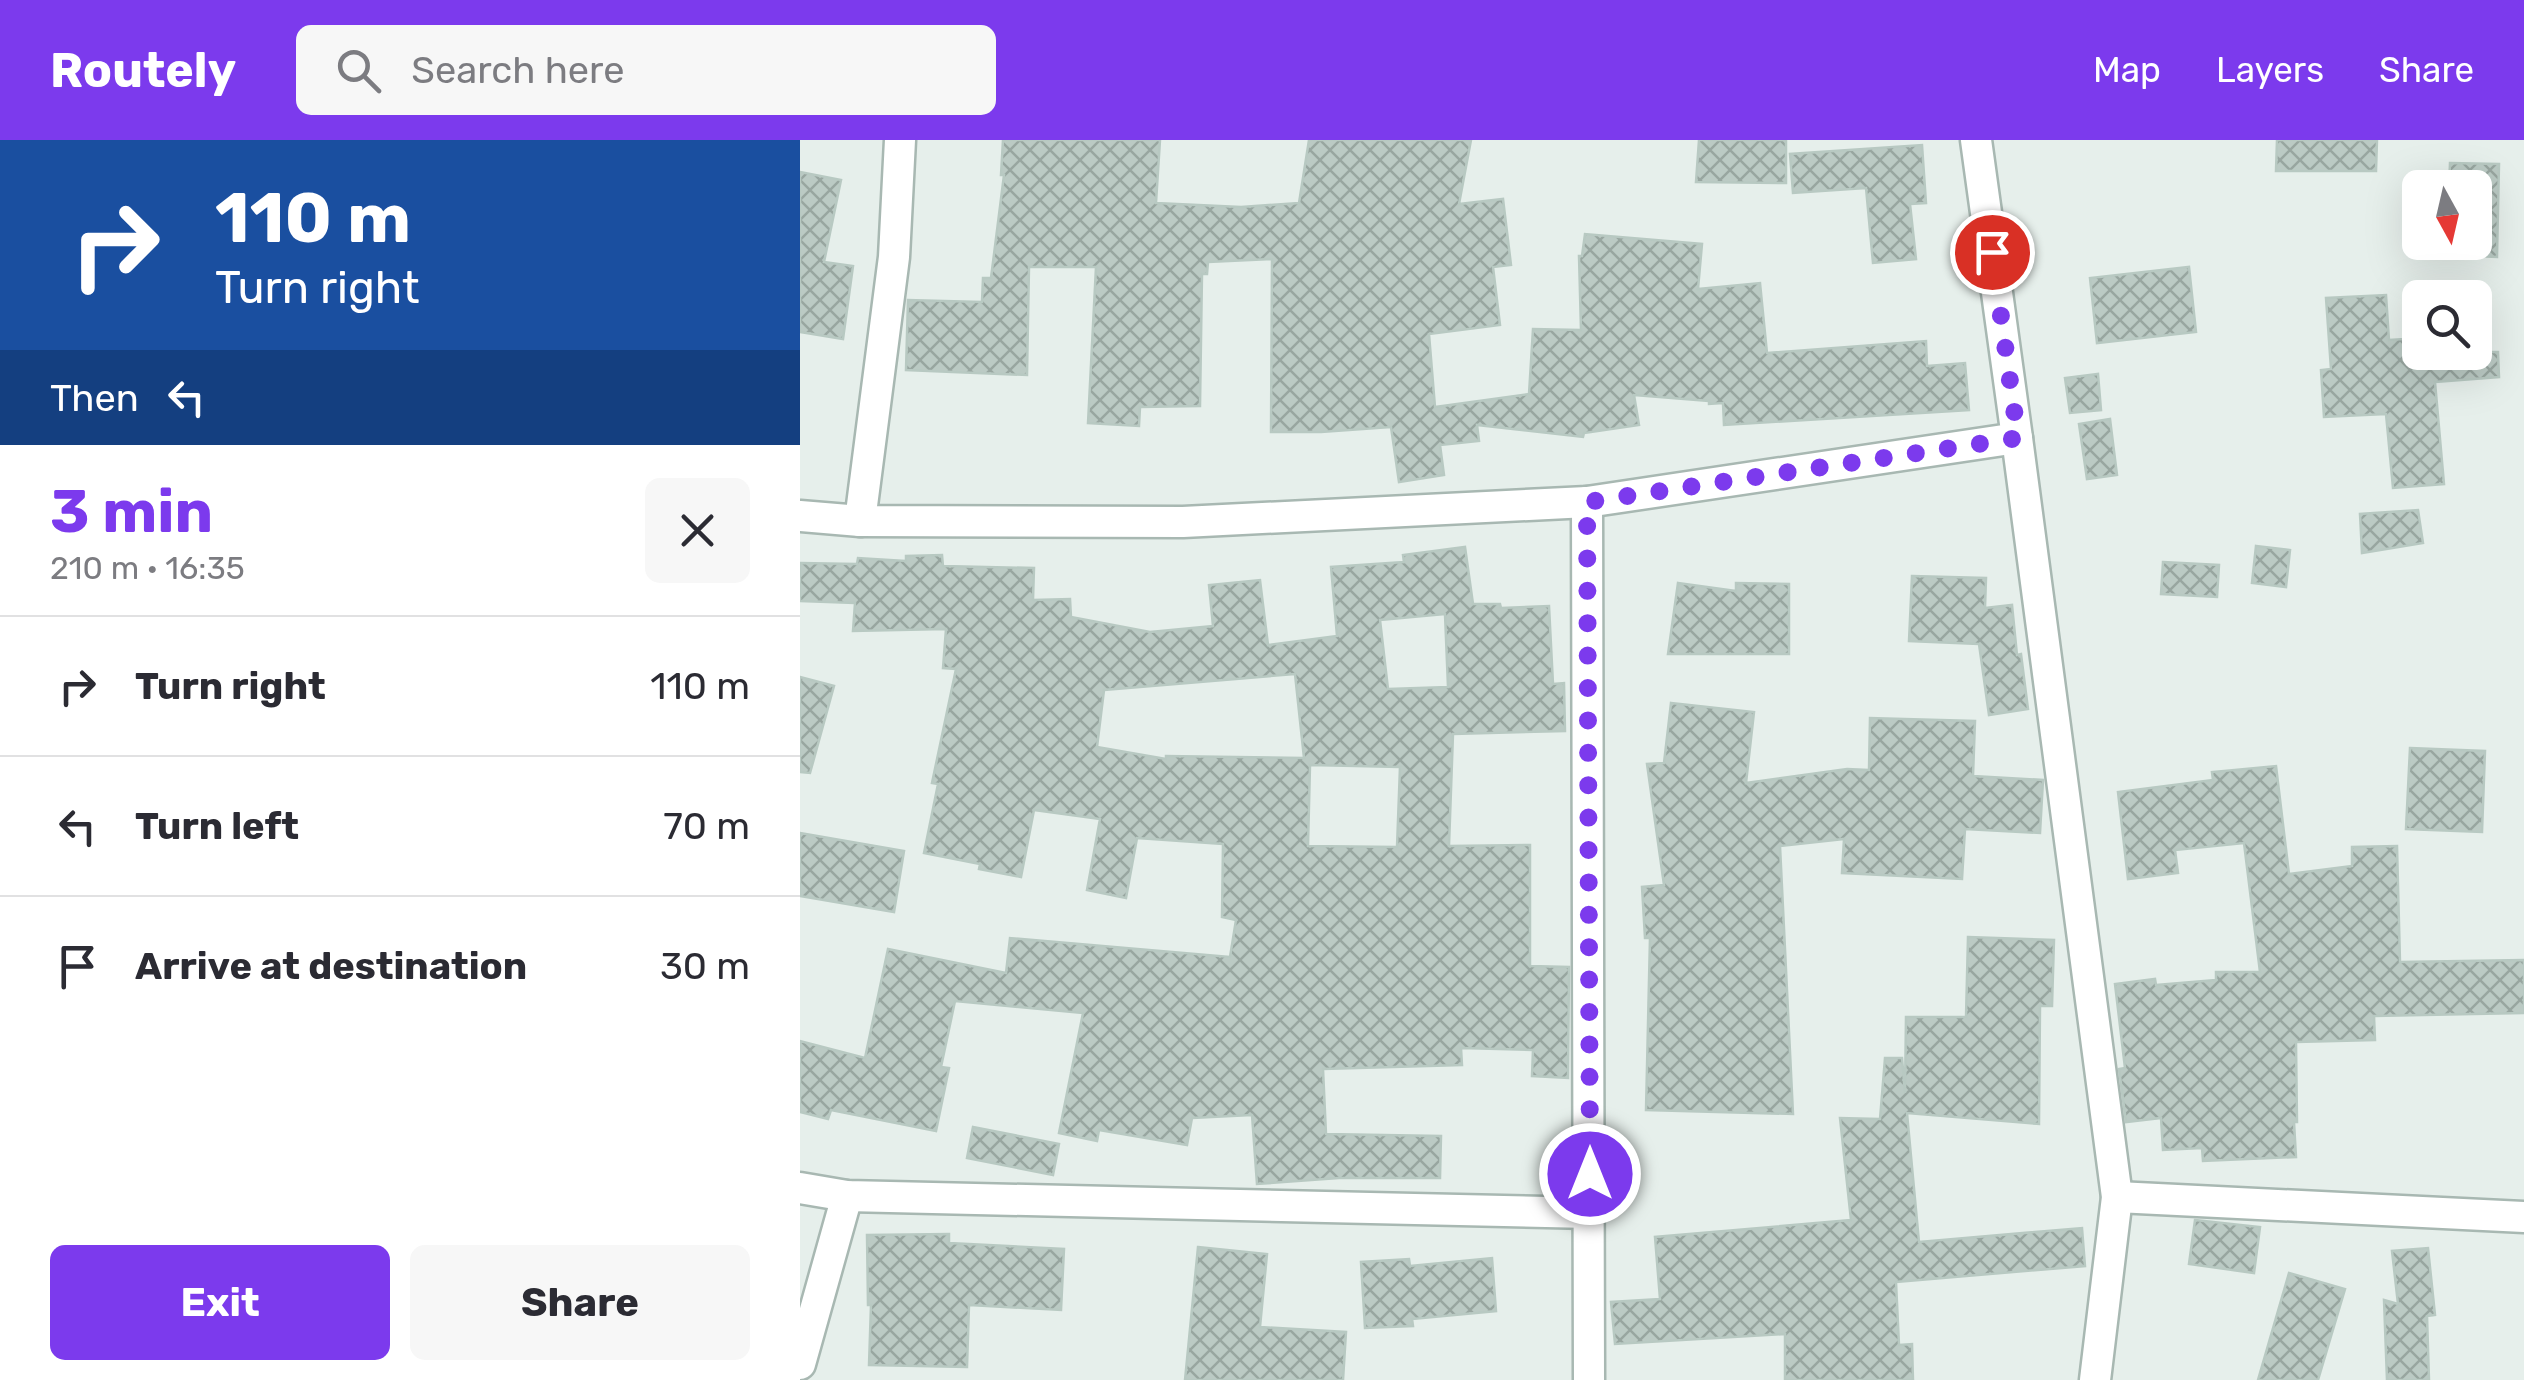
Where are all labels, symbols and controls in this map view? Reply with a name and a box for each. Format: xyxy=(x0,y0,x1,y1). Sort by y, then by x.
search box xyxy=(296,25,996,115)
text: Routely xyxy=(50,42,236,99)
icon: search xyxy=(331,43,386,98)
text: Search here xyxy=(411,47,624,93)
text: Map xyxy=(2093,49,2161,91)
text: Layers xyxy=(2216,49,2324,91)
text: Share xyxy=(2379,49,2474,91)
north arrow xyxy=(2402,170,2492,260)
map controls xyxy=(2402,170,2492,370)
text: 110 m xyxy=(215,177,411,260)
icon: right xyxy=(50,180,180,310)
pin xyxy=(1950,210,2035,295)
icon: arrive xyxy=(1965,225,2020,280)
text: Turn right xyxy=(215,261,419,314)
button: search xyxy=(2402,280,2492,370)
icon: left xyxy=(159,370,214,425)
text: Then xyxy=(50,375,139,421)
text: 3 min xyxy=(50,476,213,547)
button: close xyxy=(645,478,750,583)
text: 210 m · 16:35 xyxy=(50,549,245,587)
icon: right xyxy=(50,659,105,714)
text: Turn right xyxy=(135,663,326,709)
text: 110 m xyxy=(650,663,750,709)
icon: left xyxy=(50,799,105,854)
text: Turn left xyxy=(135,803,299,849)
text: 70 m xyxy=(663,803,750,849)
icon: arrive xyxy=(50,939,105,994)
text: Arrive at destination xyxy=(135,943,527,989)
text: 30 m xyxy=(660,943,750,989)
position arrow xyxy=(1538,1122,1642,1226)
button: Exit xyxy=(50,1245,390,1360)
button: Share xyxy=(410,1245,750,1360)

